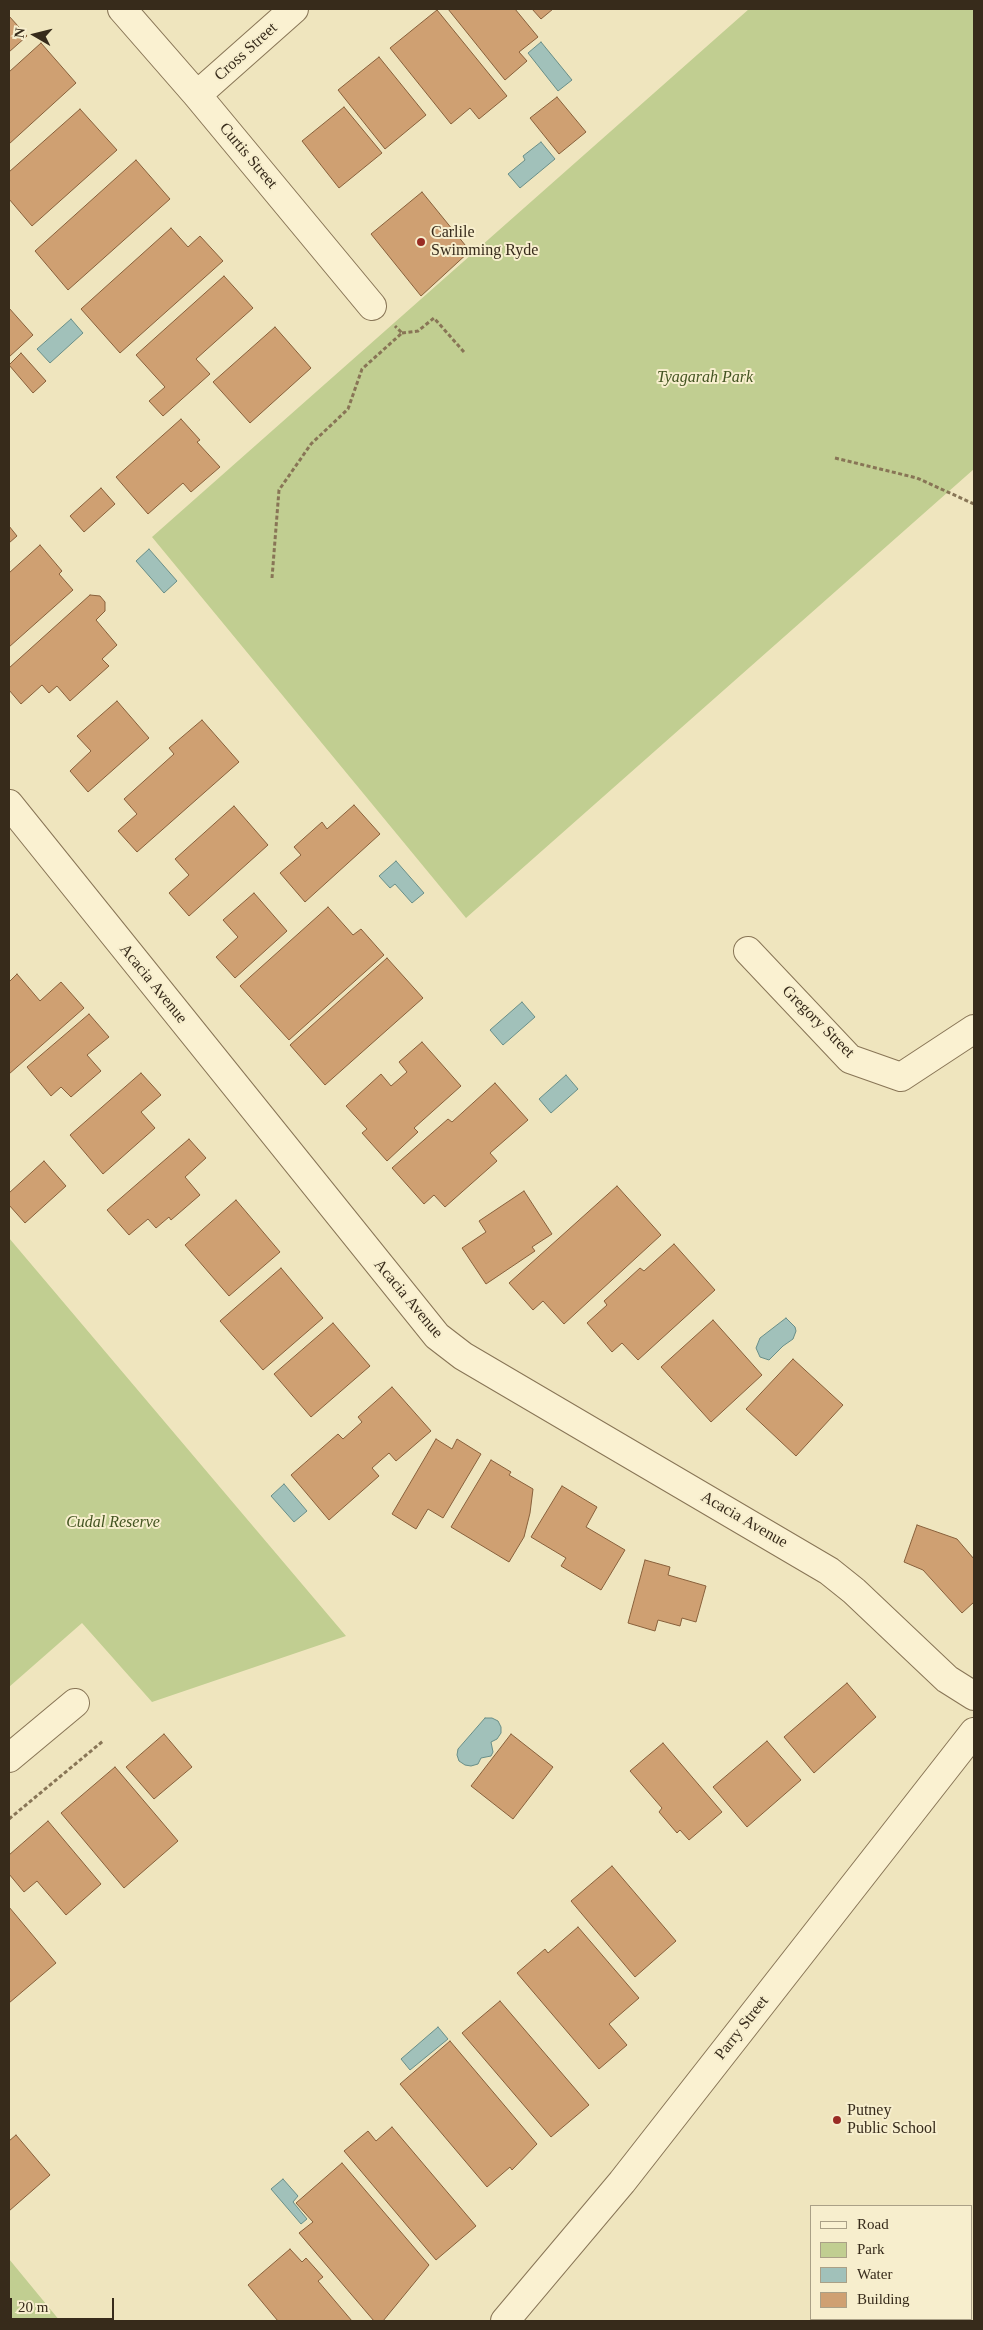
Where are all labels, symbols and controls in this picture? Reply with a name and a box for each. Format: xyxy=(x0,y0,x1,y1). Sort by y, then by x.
north arrow xyxy=(10,10,60,60)
street label: Cross Street xyxy=(211,19,281,85)
text: N xyxy=(12,27,28,39)
street label: Curtis Street xyxy=(215,119,281,193)
place label: Carlile Swimming Ryde xyxy=(431,223,538,261)
marker: Carlile Swimming Ryde xyxy=(415,236,427,248)
park label: Tyagarah Park xyxy=(657,368,753,388)
street label: Acacia Avenue xyxy=(115,940,191,1028)
street label: Gregory Street xyxy=(778,982,858,1062)
street label: Acacia Avenue xyxy=(369,1256,447,1342)
street label: Acacia Avenue xyxy=(697,1487,791,1553)
park label: Cudal Reserve xyxy=(66,1513,160,1533)
street label: Parry Street xyxy=(711,1992,773,2064)
place label: Putney Public School xyxy=(847,2101,936,2139)
marker: Putney Public School xyxy=(831,2114,843,2126)
legend xyxy=(810,2205,973,2320)
text: Road xyxy=(857,2216,889,2232)
text: Park xyxy=(857,2241,885,2257)
text: Water xyxy=(857,2266,892,2282)
scale bar xyxy=(12,2288,116,2320)
text: Building xyxy=(857,2291,910,2307)
text: 20 m xyxy=(18,2299,48,2315)

